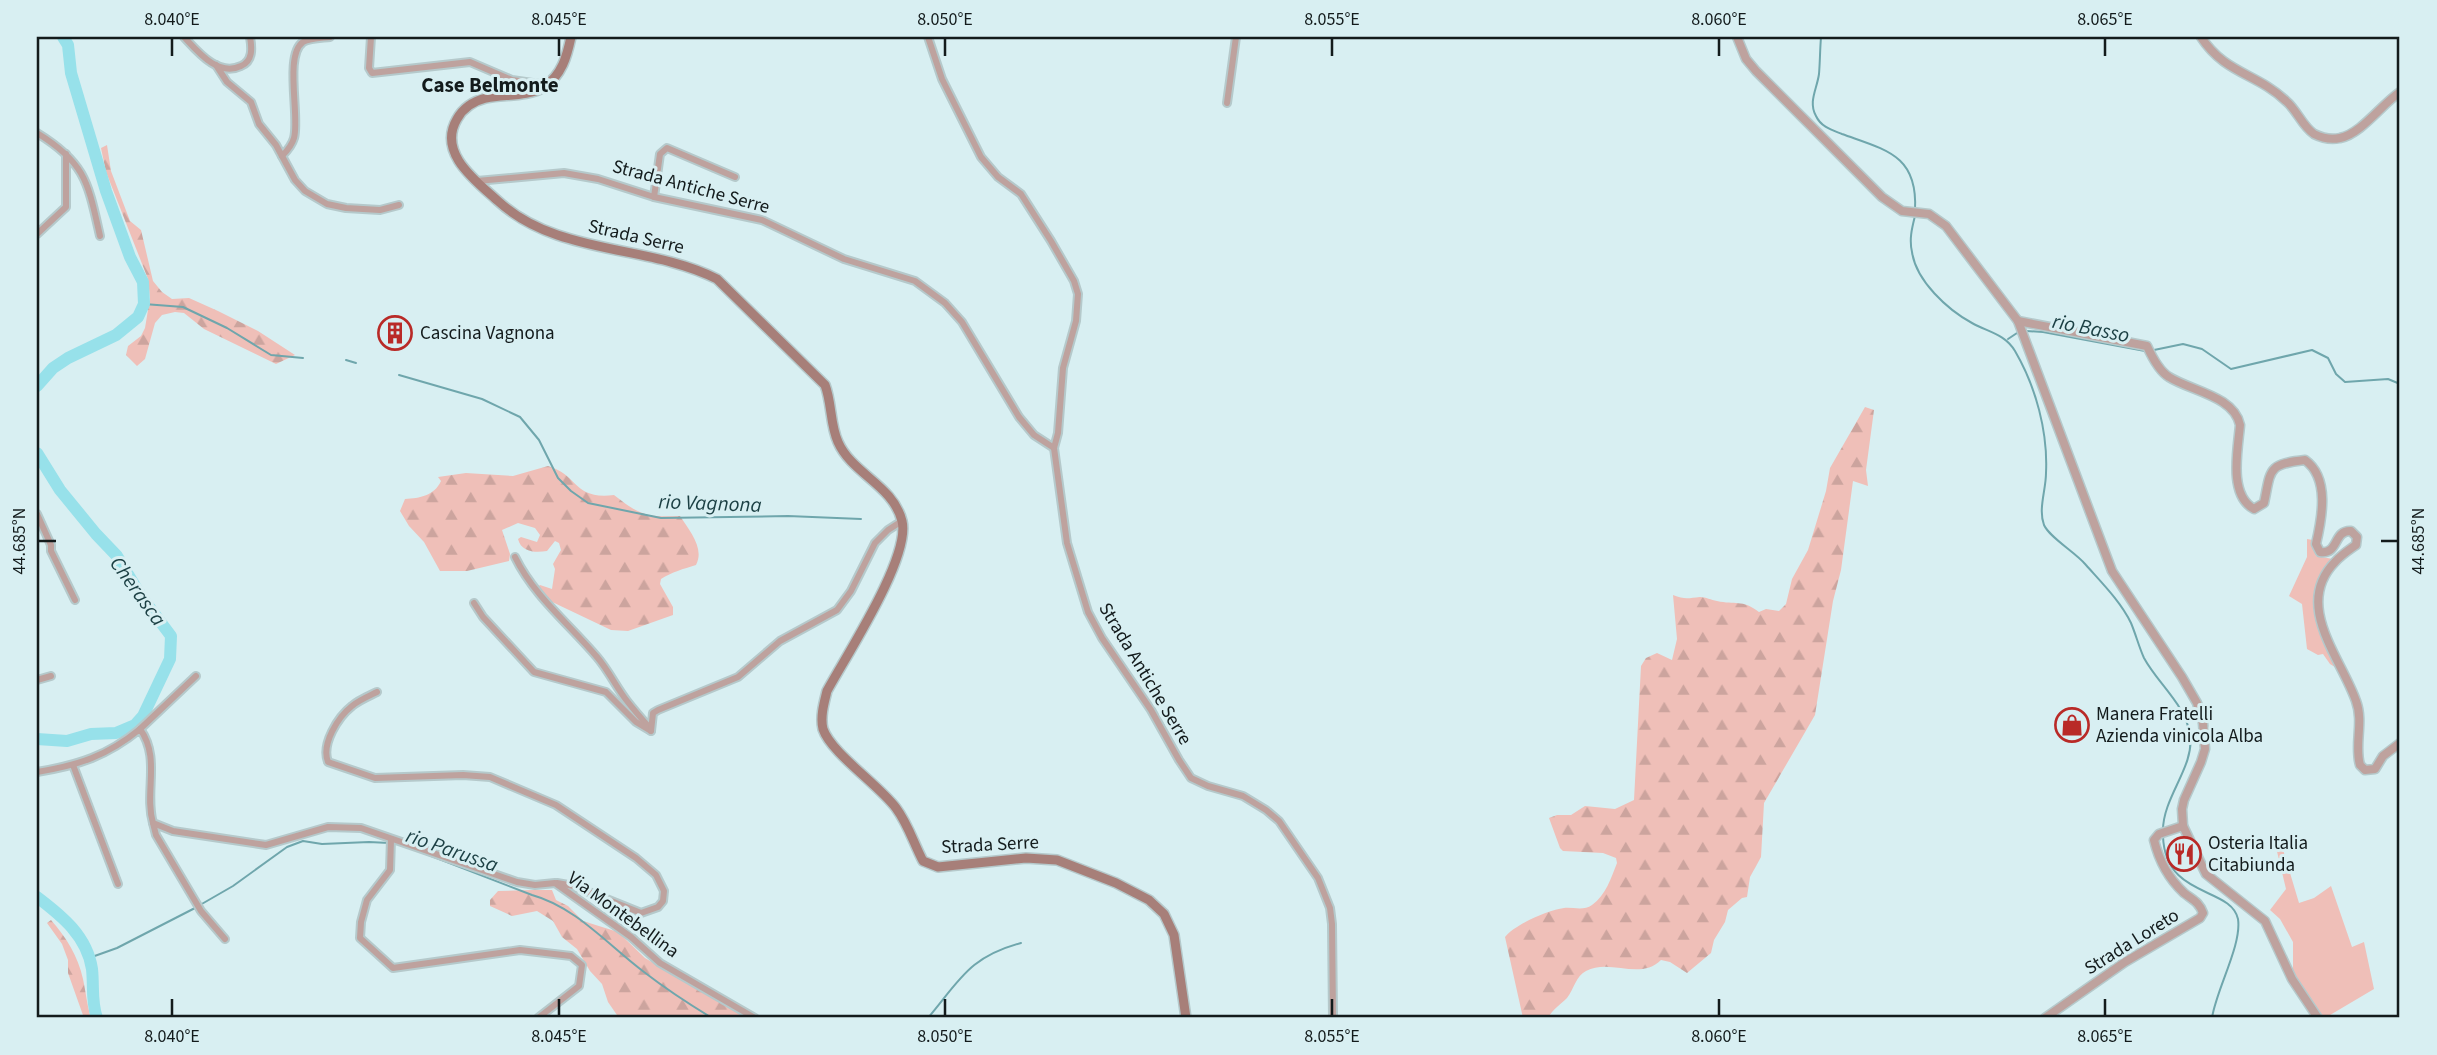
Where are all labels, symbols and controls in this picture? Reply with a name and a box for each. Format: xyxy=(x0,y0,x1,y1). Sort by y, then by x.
text: 8.040°E xyxy=(144,7,200,32)
text: 8.045°E xyxy=(531,7,587,32)
text: 8.050°E xyxy=(917,7,973,32)
text: 8.055°E xyxy=(1304,7,1360,32)
text: 8.060°E xyxy=(1691,7,1747,32)
text: 8.065°E xyxy=(2077,7,2133,32)
district label: Case Belmonte xyxy=(421,70,559,100)
street label: Strada Antiche Serre xyxy=(609,153,773,221)
street label: Strada Serre xyxy=(585,213,687,261)
water label: rio Basso xyxy=(2050,306,2132,350)
building icon: Cascina Vagnona xyxy=(376,314,414,352)
place label: Cascina Vagnona xyxy=(420,320,555,347)
water label: rio Vagnona xyxy=(658,486,762,520)
text: 44.685°N xyxy=(7,508,32,574)
text: 44.685°N xyxy=(2406,508,2431,574)
water label: Cherasca xyxy=(103,550,173,632)
street label: Strada Antiche Serre xyxy=(1092,598,1198,750)
place label: Manera Fratelli Azienda vinicola Alba xyxy=(2096,701,2263,750)
shop icon: Manera Fratelli Azienda vinicola Alba xyxy=(2053,706,2091,744)
water label: rio Parussa xyxy=(402,820,502,880)
street label: Strada Serre xyxy=(940,829,1040,861)
place label: Osteria Italia Citabiunda xyxy=(2208,830,2308,879)
restaurant icon: Osteria Italia Citabiunda xyxy=(2165,835,2203,873)
street label: Via Montebellina xyxy=(562,865,684,965)
street label: Strada Loreto xyxy=(2079,902,2185,982)
text: 8.040°E xyxy=(144,1024,200,1049)
text: 8.045°E xyxy=(531,1024,587,1049)
text: 8.050°E xyxy=(917,1024,973,1049)
text: 8.055°E xyxy=(1304,1024,1360,1049)
text: 8.060°E xyxy=(1691,1024,1747,1049)
text: 8.065°E xyxy=(2077,1024,2133,1049)

